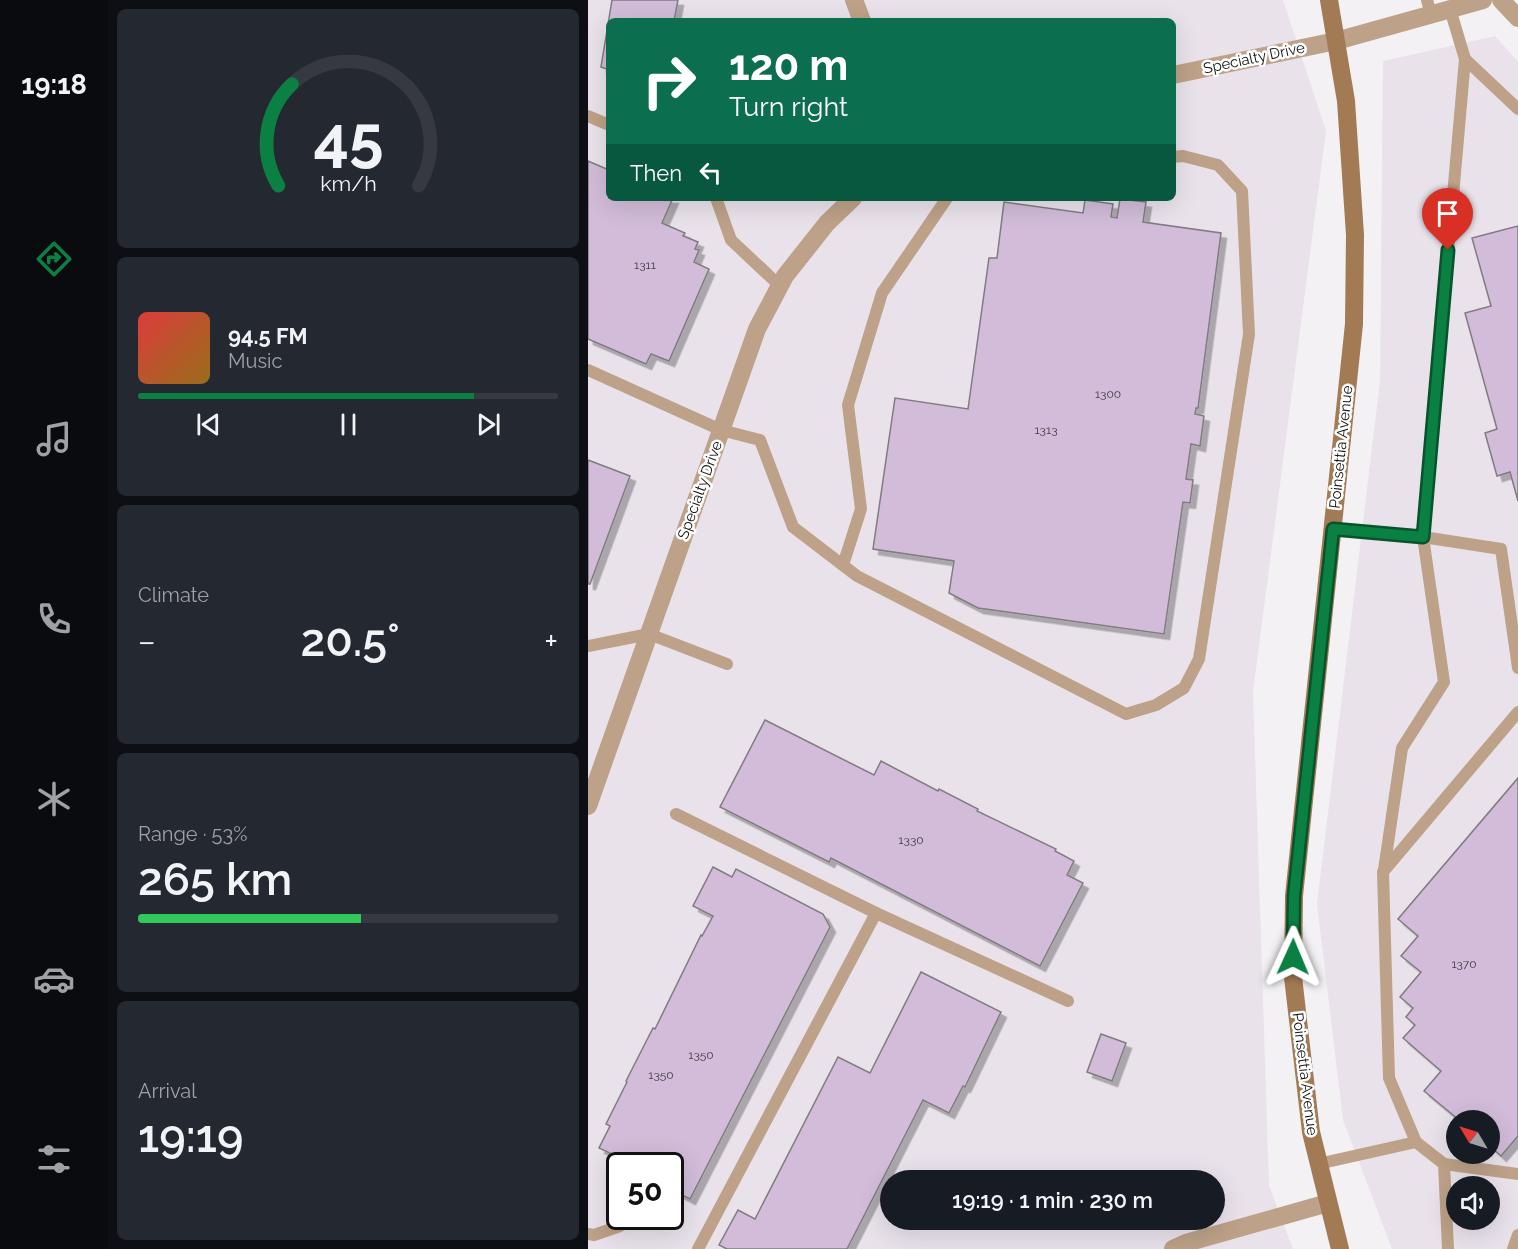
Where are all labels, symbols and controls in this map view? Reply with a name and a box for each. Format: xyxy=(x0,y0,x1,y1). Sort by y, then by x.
street label: Specialty Drive xyxy=(1202,38,1307,78)
text: 120 m xyxy=(729,41,848,90)
icon: right xyxy=(630,42,708,120)
text: 19:18 xyxy=(21,69,87,100)
text: Turn right xyxy=(729,91,848,122)
text: 45 xyxy=(313,101,383,175)
icon: left xyxy=(694,156,727,189)
text: Then xyxy=(630,160,682,186)
text: km/h xyxy=(320,171,376,196)
pin xyxy=(1422,188,1473,250)
icon: arrive xyxy=(1431,197,1464,230)
icon: directions xyxy=(33,238,75,280)
house number: 1311 xyxy=(634,258,656,272)
text: 94.5 FM xyxy=(228,323,308,349)
text: Music xyxy=(228,349,282,373)
street label: Poinsettia Avenue xyxy=(1326,384,1356,509)
house number: 1300 xyxy=(1095,387,1121,401)
icon: previous xyxy=(192,408,225,441)
icon: pause xyxy=(332,408,365,441)
icon: next xyxy=(472,408,505,441)
icon: music xyxy=(33,418,75,460)
house number: 1313 xyxy=(1034,423,1058,437)
street label: Specialty Drive xyxy=(674,438,726,542)
text: Climate xyxy=(138,583,209,607)
icon: phone xyxy=(33,598,75,640)
text: 20.5° xyxy=(300,614,400,667)
text: − xyxy=(138,622,156,661)
text: + xyxy=(544,622,558,661)
icon: climate xyxy=(33,778,75,820)
text: Range · 53% xyxy=(138,822,247,846)
house number: 1330 xyxy=(898,833,924,847)
text: 265 km xyxy=(138,853,292,906)
position arrow xyxy=(1261,925,1325,989)
house number: 1370 xyxy=(1451,957,1477,971)
icon: car xyxy=(33,958,75,1000)
street label: Poinsettia Avenue xyxy=(1289,1012,1321,1137)
house number: 1350 xyxy=(688,1048,714,1062)
house number: 1350 xyxy=(648,1068,674,1082)
text: Arrival xyxy=(138,1079,197,1103)
text: 19:19 xyxy=(138,1110,243,1163)
north arrow xyxy=(1446,1110,1500,1164)
map controls xyxy=(1446,1110,1500,1230)
icon: filters xyxy=(33,1138,75,1180)
speed limit sign: 50 xyxy=(606,1152,684,1230)
button: sound xyxy=(1446,1176,1500,1230)
text: 19:19 · 1 min · 230 m xyxy=(952,1187,1153,1213)

